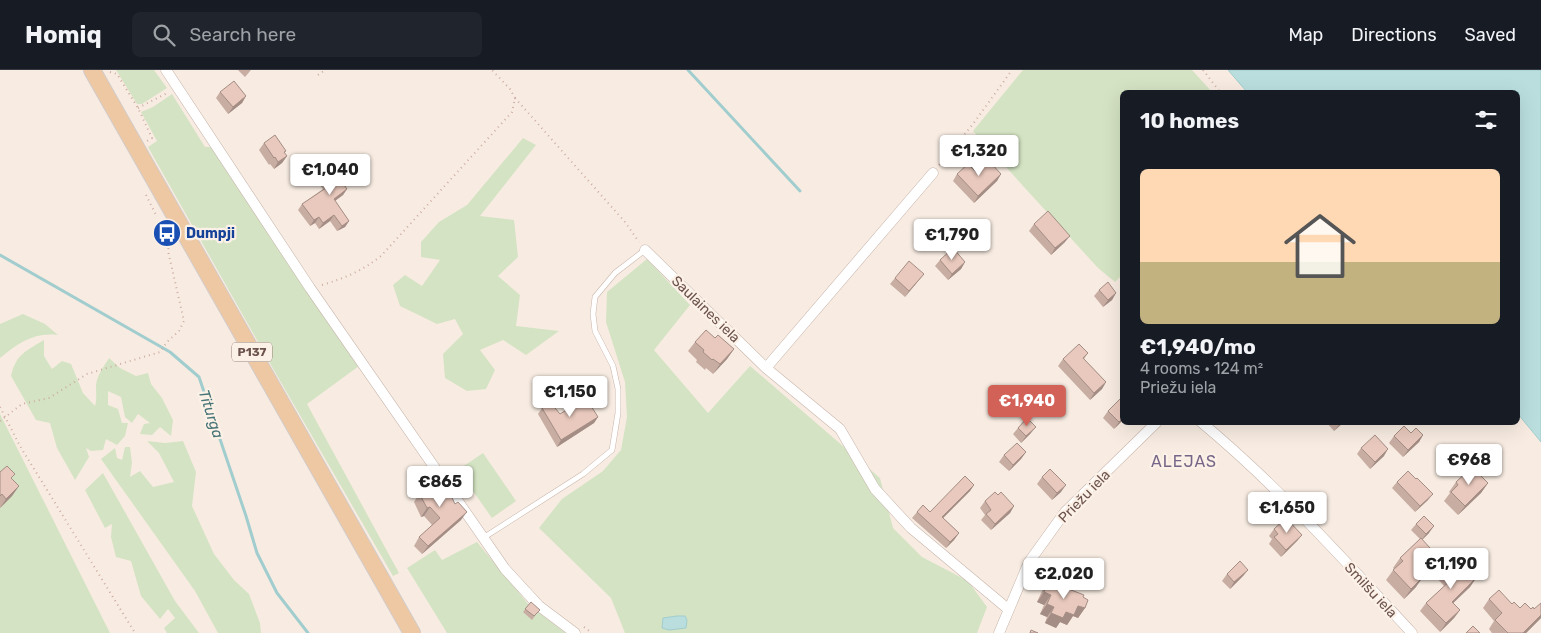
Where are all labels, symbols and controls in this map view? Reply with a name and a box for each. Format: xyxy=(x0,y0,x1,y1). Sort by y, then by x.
search box xyxy=(132,12,482,57)
text: Homiq xyxy=(25,21,102,49)
icon: search xyxy=(150,21,178,49)
text: Search here xyxy=(190,23,296,46)
text: Map xyxy=(1288,24,1323,46)
text: Directions xyxy=(1351,24,1437,46)
text: Saved xyxy=(1465,24,1516,46)
icon: filters xyxy=(1472,106,1500,134)
text: 10 homes xyxy=(1140,108,1239,133)
pin: €1,320 xyxy=(938,134,1020,177)
text: €1,320 xyxy=(951,141,1007,160)
pin: €1,040 xyxy=(289,154,371,196)
text: €1,040 xyxy=(301,160,359,179)
icon: home xyxy=(1275,201,1365,291)
bus stop icon: Dumpji xyxy=(152,218,182,248)
pin: €1,790 xyxy=(911,218,993,261)
place label: Dumpji xyxy=(186,225,235,242)
text: €1,790 xyxy=(925,225,979,244)
street label: Saulaines iela xyxy=(668,272,743,346)
text: €1,940/mo xyxy=(1140,334,1256,359)
road number: P137 xyxy=(232,342,272,362)
text: 4 rooms · 124 m² xyxy=(1140,359,1263,378)
pin: €1,150 xyxy=(529,376,611,418)
text: Priežu iela xyxy=(1140,378,1216,397)
text: €1,150 xyxy=(543,382,597,401)
pin: €1,940 xyxy=(986,384,1068,427)
water label: Titurga xyxy=(195,387,227,441)
text: €1,940 xyxy=(999,391,1055,410)
pin: €968 xyxy=(1439,444,1499,486)
text: €968 xyxy=(1447,450,1491,469)
district label: ALEJAS xyxy=(1151,452,1217,471)
pin: €865 xyxy=(410,466,470,508)
street label: Priežu iela xyxy=(1055,466,1114,526)
text: €865 xyxy=(418,472,462,491)
pin: €1,650 xyxy=(1246,492,1328,534)
text: €1,650 xyxy=(1259,498,1315,517)
pin: €1,190 xyxy=(1410,548,1492,590)
text: €1,190 xyxy=(1424,554,1478,573)
pin: €2,020 xyxy=(1023,558,1105,600)
street label: Smilšu iela xyxy=(1341,559,1400,621)
text: €2,020 xyxy=(1034,564,1094,583)

